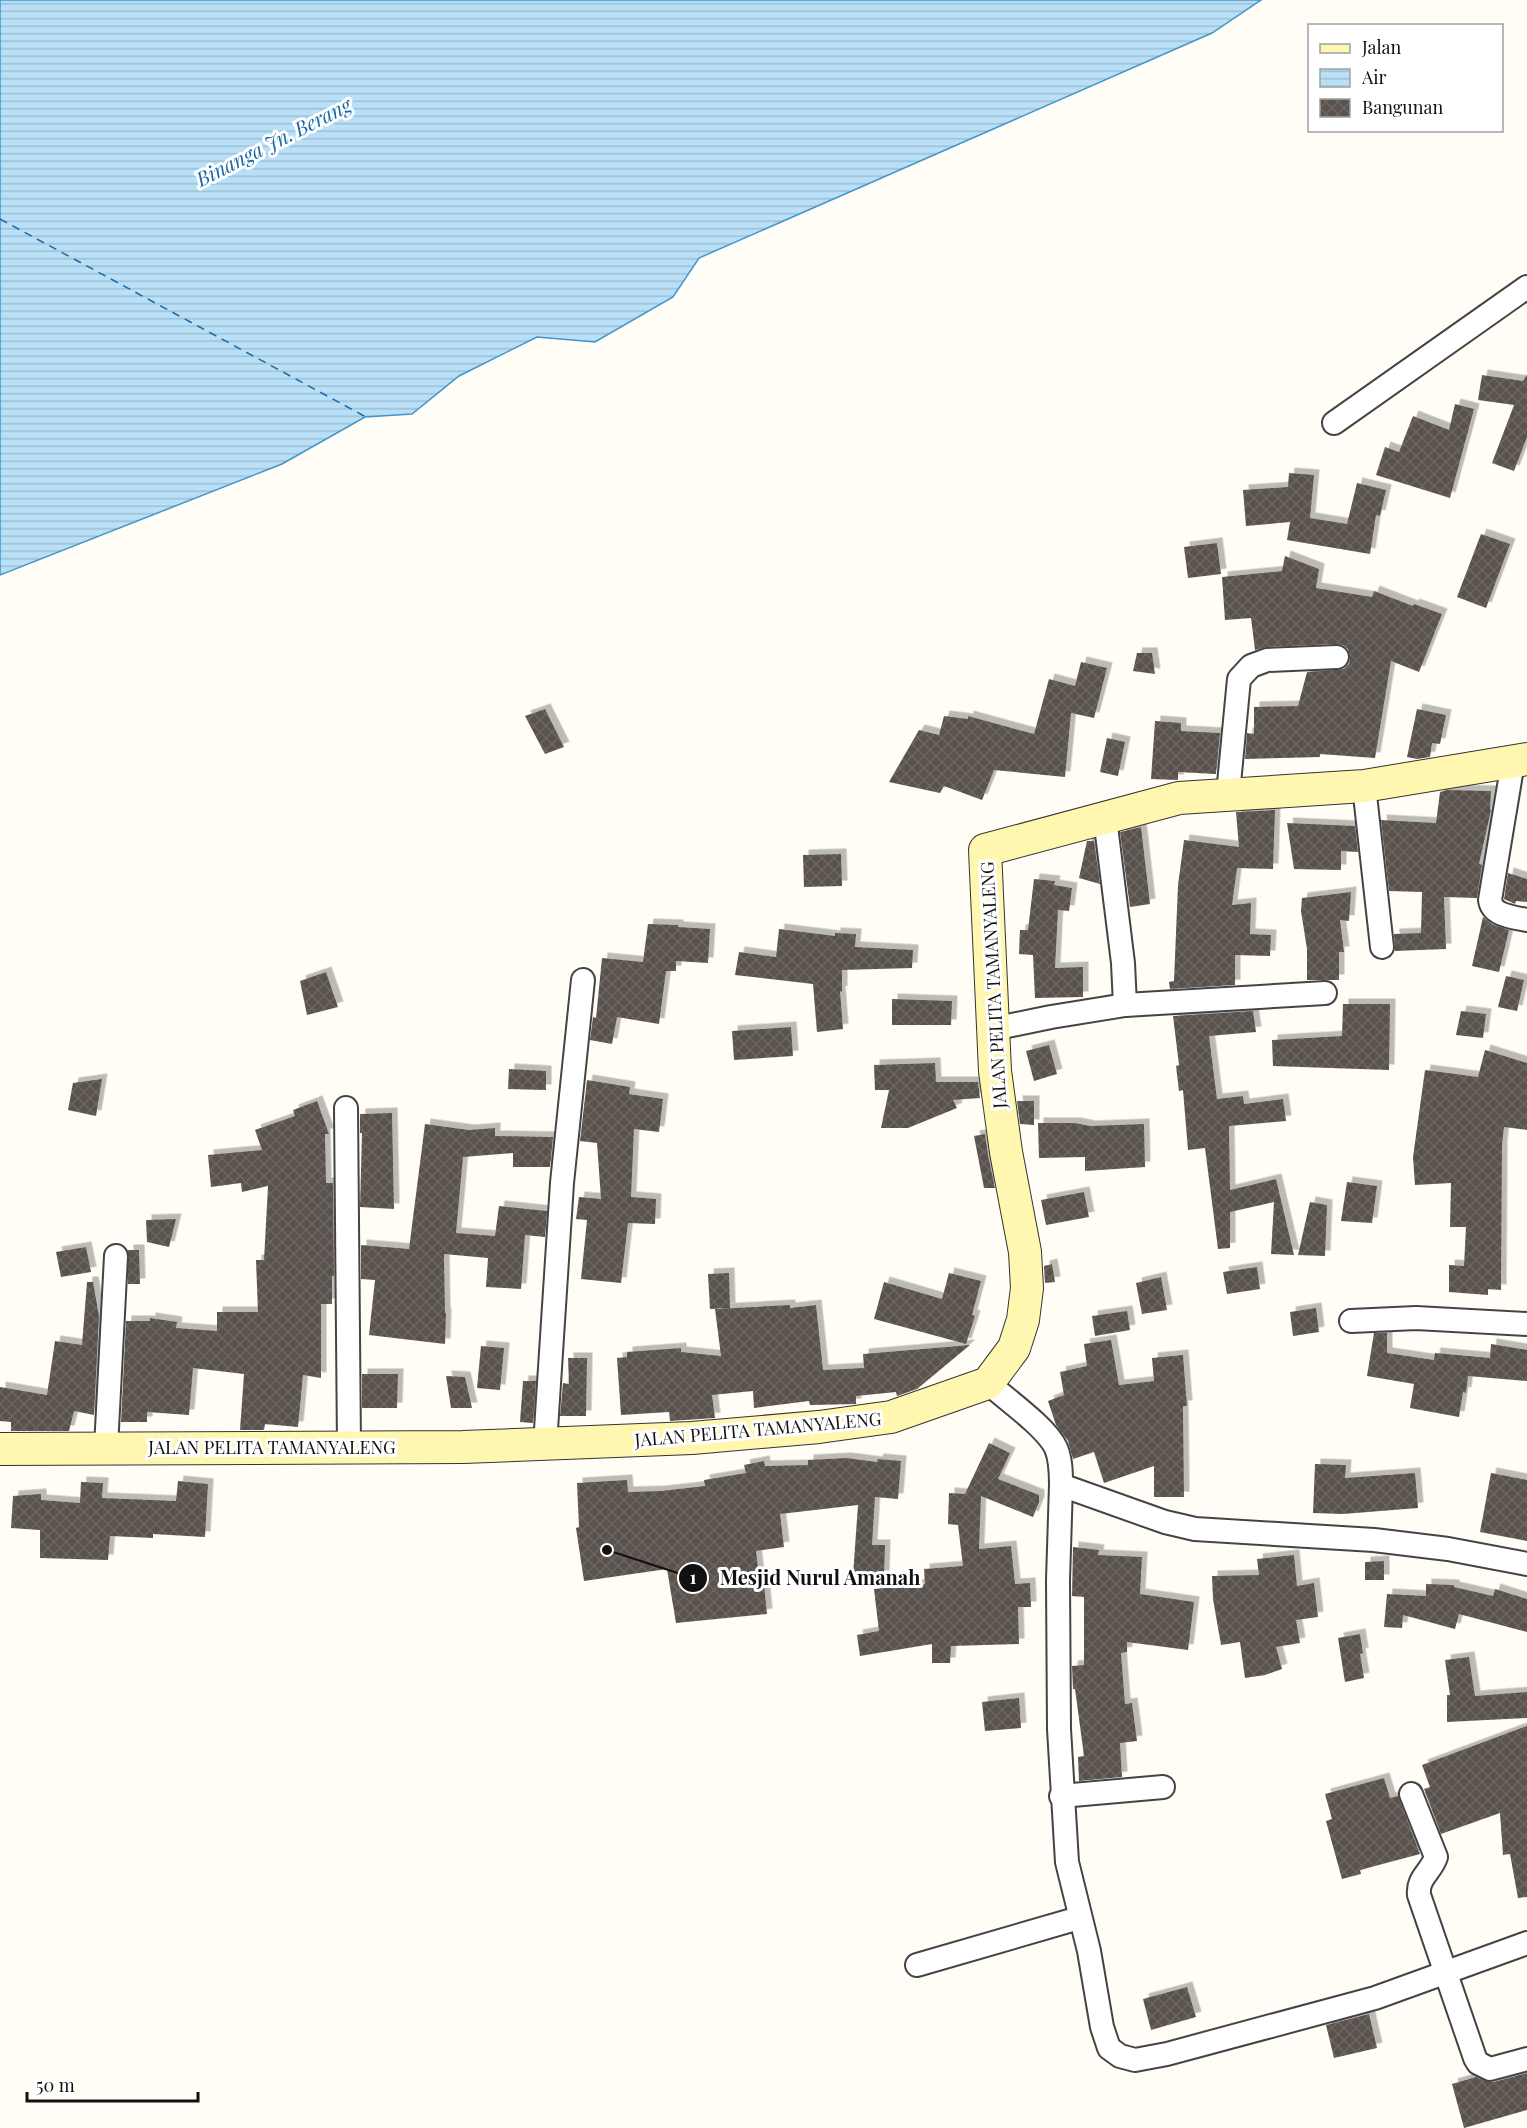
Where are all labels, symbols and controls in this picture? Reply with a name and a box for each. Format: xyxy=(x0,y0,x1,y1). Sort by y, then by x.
legend xyxy=(1308,24,1503,132)
text: Jalan xyxy=(1361,35,1402,59)
text: Air xyxy=(1361,65,1387,89)
water label: Binanga Jn. Berang xyxy=(190,89,357,192)
text: Bangunan xyxy=(1362,95,1443,119)
street label: JALAN PELITA TAMANYALENG xyxy=(975,860,1012,1110)
street label: JALAN PELITA TAMANYALENG xyxy=(633,1406,883,1452)
street label: JALAN PELITA TAMANYALENG xyxy=(147,1435,396,1459)
callout: Mesjid Nurul Amanah xyxy=(678,1559,933,1597)
text: Mesjid Nurul Amanah xyxy=(720,1563,920,1590)
text: 1 xyxy=(690,1565,697,1589)
scale bar xyxy=(27,2065,198,2103)
text: 50 m xyxy=(36,2073,75,2097)

